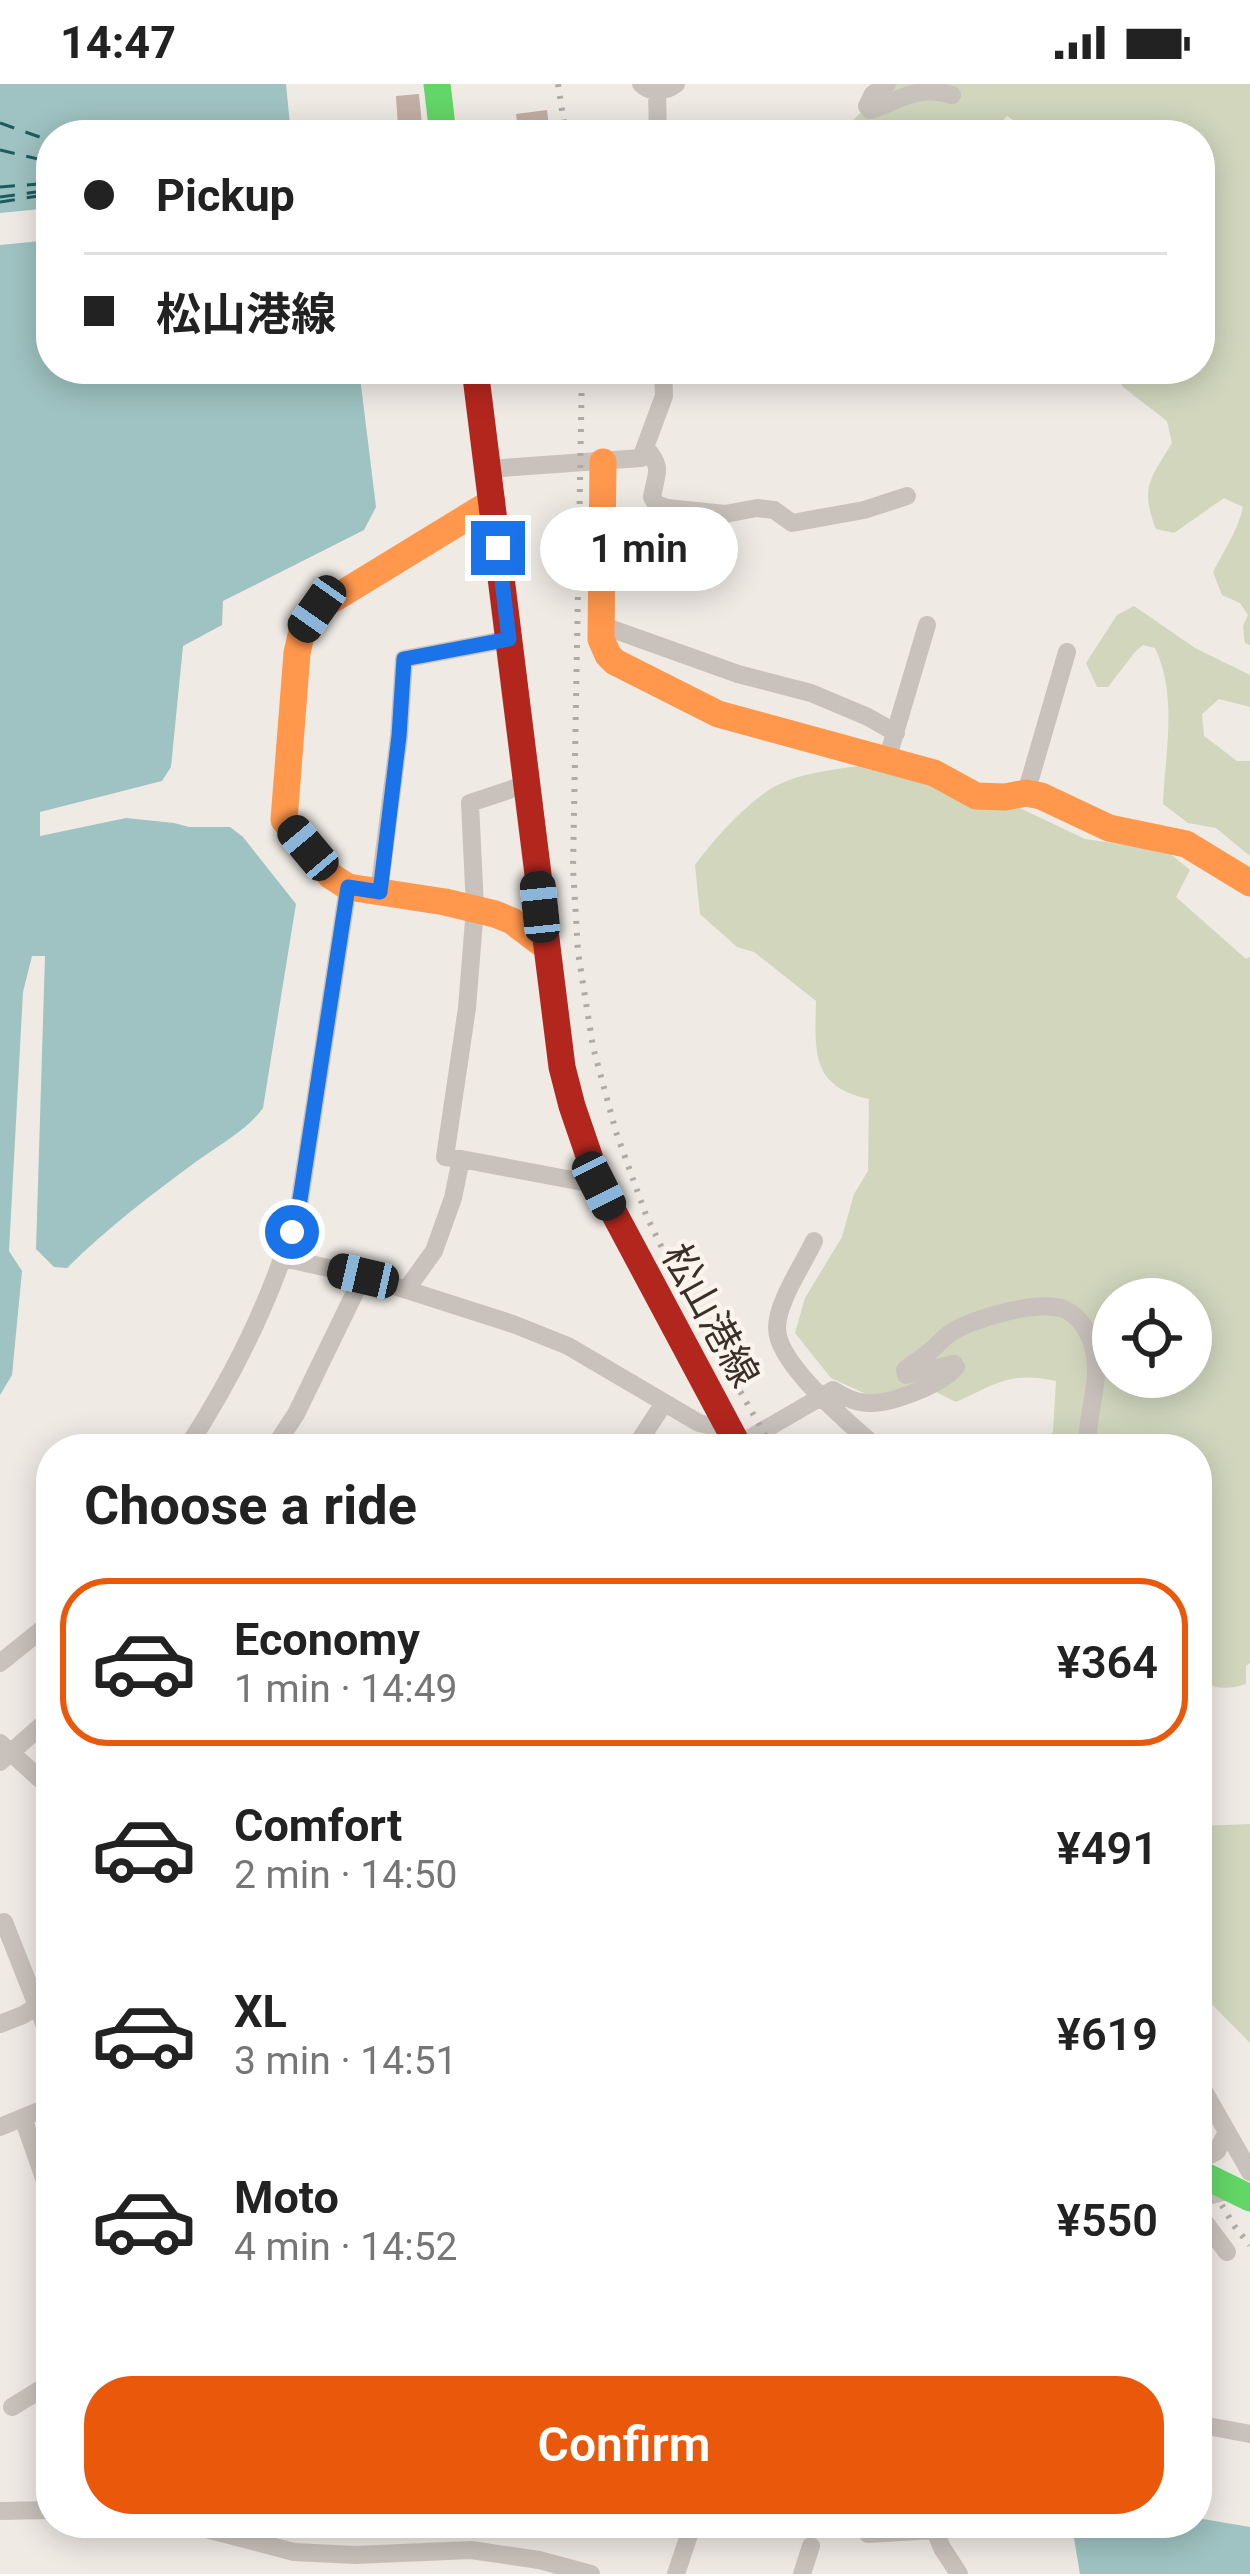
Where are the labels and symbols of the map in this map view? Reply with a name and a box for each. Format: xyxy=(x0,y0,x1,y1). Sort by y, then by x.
callout: 1 min xyxy=(540,506,738,590)
route end xyxy=(471,521,525,575)
car xyxy=(282,569,352,649)
car xyxy=(271,809,345,887)
car xyxy=(518,869,562,945)
car xyxy=(567,1146,631,1226)
route start xyxy=(265,1205,319,1259)
street label: 松山港線 xyxy=(652,1236,768,1395)
car xyxy=(324,1250,402,1302)

